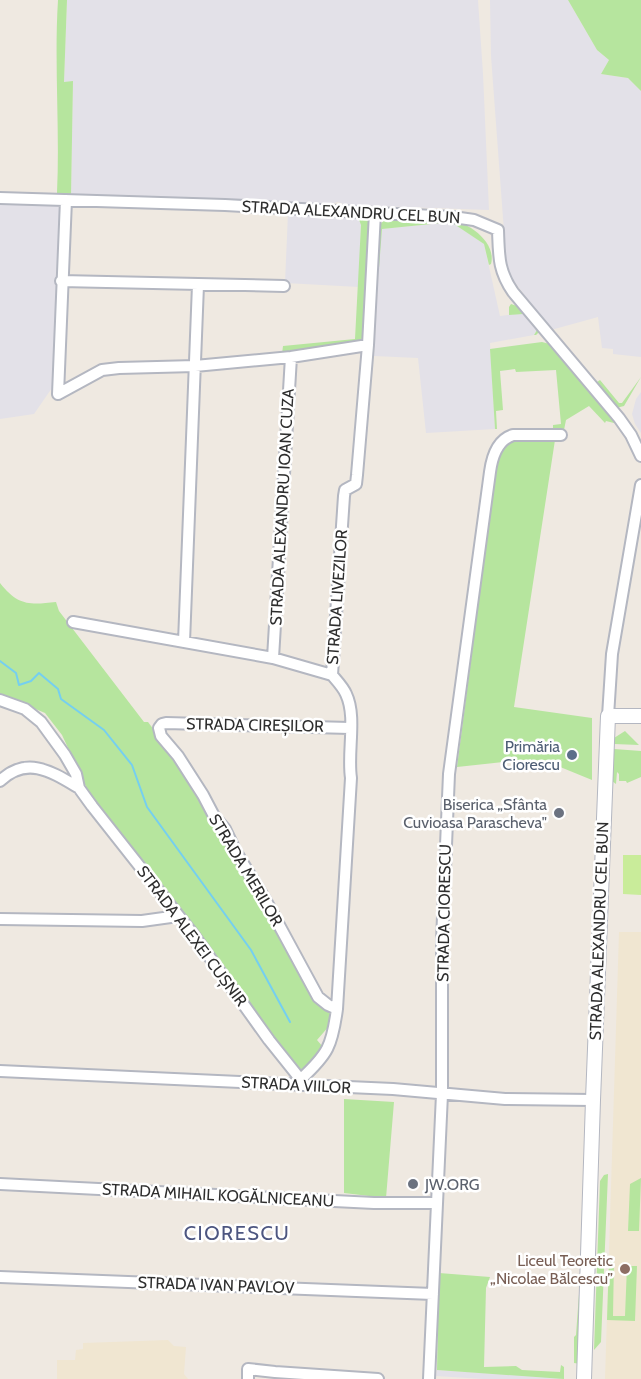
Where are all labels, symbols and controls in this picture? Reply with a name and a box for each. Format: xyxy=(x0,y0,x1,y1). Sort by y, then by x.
street label: STRADA ALEXANDRU CEL BUN xyxy=(241,197,461,227)
street label: STRADA ALEXANDRU IOAN CUZA xyxy=(266,388,298,626)
street label: STRADA LIVEZILOR xyxy=(323,528,351,665)
street label: STRADA CIREȘILOR xyxy=(186,714,324,737)
place label: Primăria Ciorescu xyxy=(502,737,560,774)
marker: Primăria Ciorescu xyxy=(565,748,579,762)
place label: Biserica „Sfânta Cuvioasa Parascheva" xyxy=(403,795,547,832)
marker: Biserica „Sfânta Cuvioasa Parascheva" xyxy=(552,806,566,820)
street label: STRADA MERILOR xyxy=(205,811,287,930)
street label: STRADA ALEXANDRU CEL BUN xyxy=(586,821,612,1041)
street label: STRADA CIORESCU xyxy=(433,844,455,982)
street label: STRADA ALEXEI CUȘNIR xyxy=(132,862,251,1011)
street label: STRADA VIILOR xyxy=(241,1073,352,1097)
place label: JW.ORG xyxy=(424,1175,480,1194)
marker: JW.ORG xyxy=(406,1177,420,1191)
street label: STRADA MIHAIL KOGĂLNICEANU xyxy=(101,1179,335,1211)
district label: CIORESCU xyxy=(184,1221,290,1245)
place label: Liceul Teoretic „Nicolae Bălcescu” xyxy=(490,1251,613,1288)
marker: Liceul Teoretic „Nicolae Bălcescu” xyxy=(618,1262,632,1276)
street label: STRADA IVAN PAVLOV xyxy=(137,1273,295,1297)

